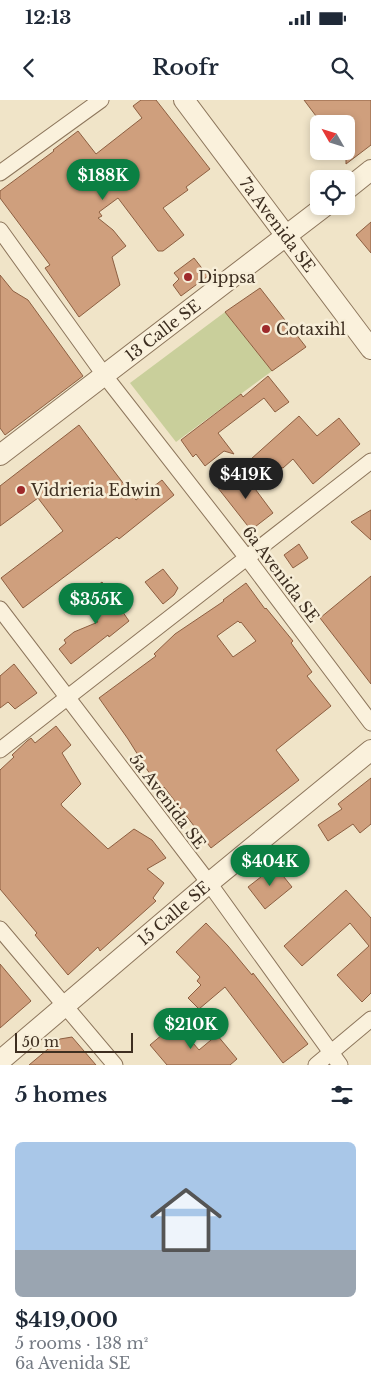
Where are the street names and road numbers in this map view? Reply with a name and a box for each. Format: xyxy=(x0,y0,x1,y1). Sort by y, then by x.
street label: 7a Avenida SE xyxy=(236,173,320,276)
street label: 13 Calle SE xyxy=(121,295,204,365)
street label: 6a Avenida SE xyxy=(238,522,324,626)
street label: 5a Avenida SE xyxy=(126,749,210,853)
street label: 15 Calle SE xyxy=(133,877,214,950)

